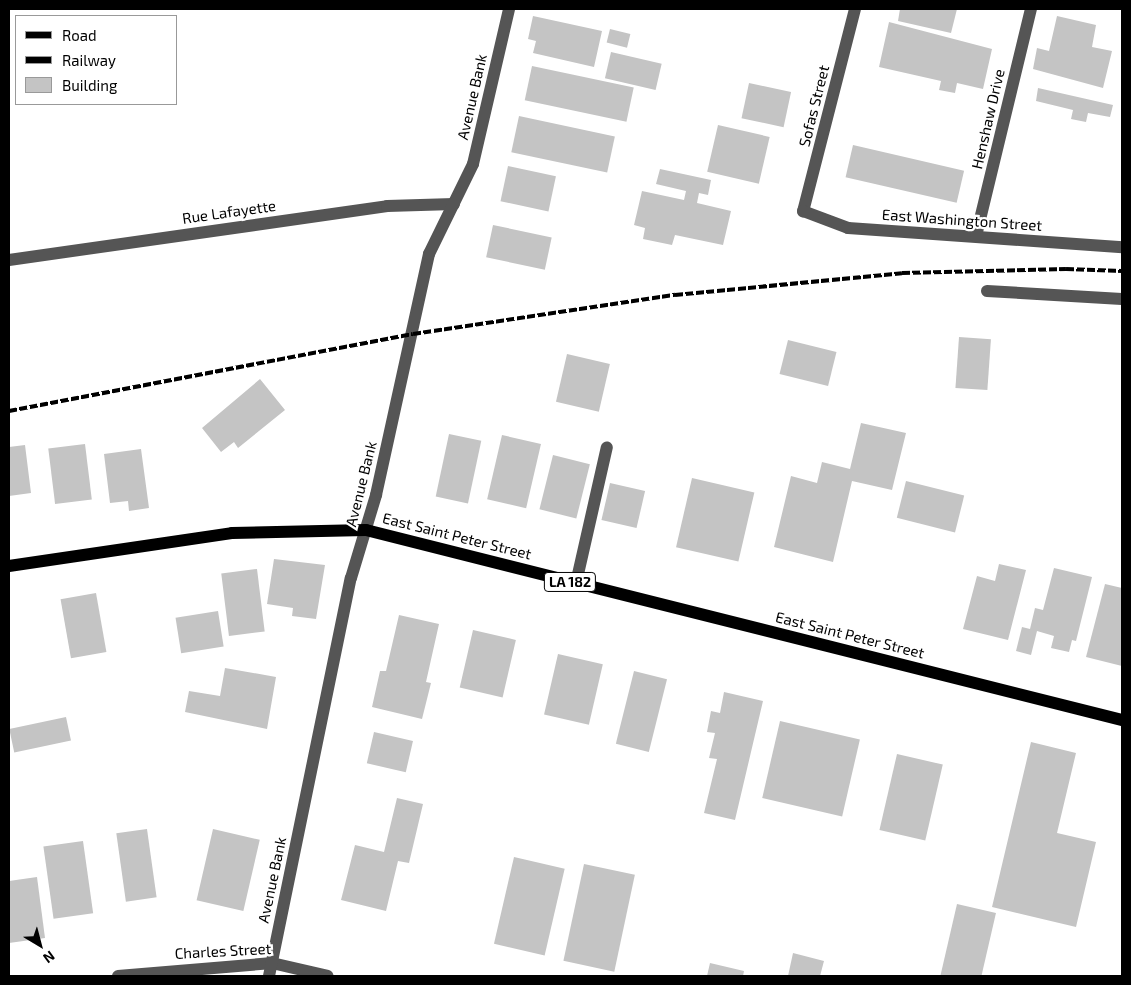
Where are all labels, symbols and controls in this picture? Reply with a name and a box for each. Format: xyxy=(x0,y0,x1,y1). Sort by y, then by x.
legend xyxy=(15,15,178,105)
text: Road xyxy=(62,26,97,44)
text: Railway xyxy=(62,51,116,69)
street label: Avenue Bank xyxy=(453,52,491,142)
street label: Sofas Street xyxy=(795,63,833,149)
street label: Henshaw Drive xyxy=(968,67,1008,171)
text: Building xyxy=(62,76,117,94)
street label: Rue Lafayette xyxy=(181,197,277,227)
street label: East Washington Street xyxy=(881,205,1043,235)
street label: Avenue Bank xyxy=(342,439,380,529)
street label: East Saint Peter Street xyxy=(381,509,533,563)
road number: LA 182 xyxy=(542,570,598,594)
street label: East Saint Peter Street xyxy=(774,608,926,662)
street label: Avenue Bank xyxy=(254,835,290,925)
north arrow xyxy=(15,920,65,970)
street label: Charles Street xyxy=(174,939,272,963)
text: N xyxy=(40,948,58,967)

